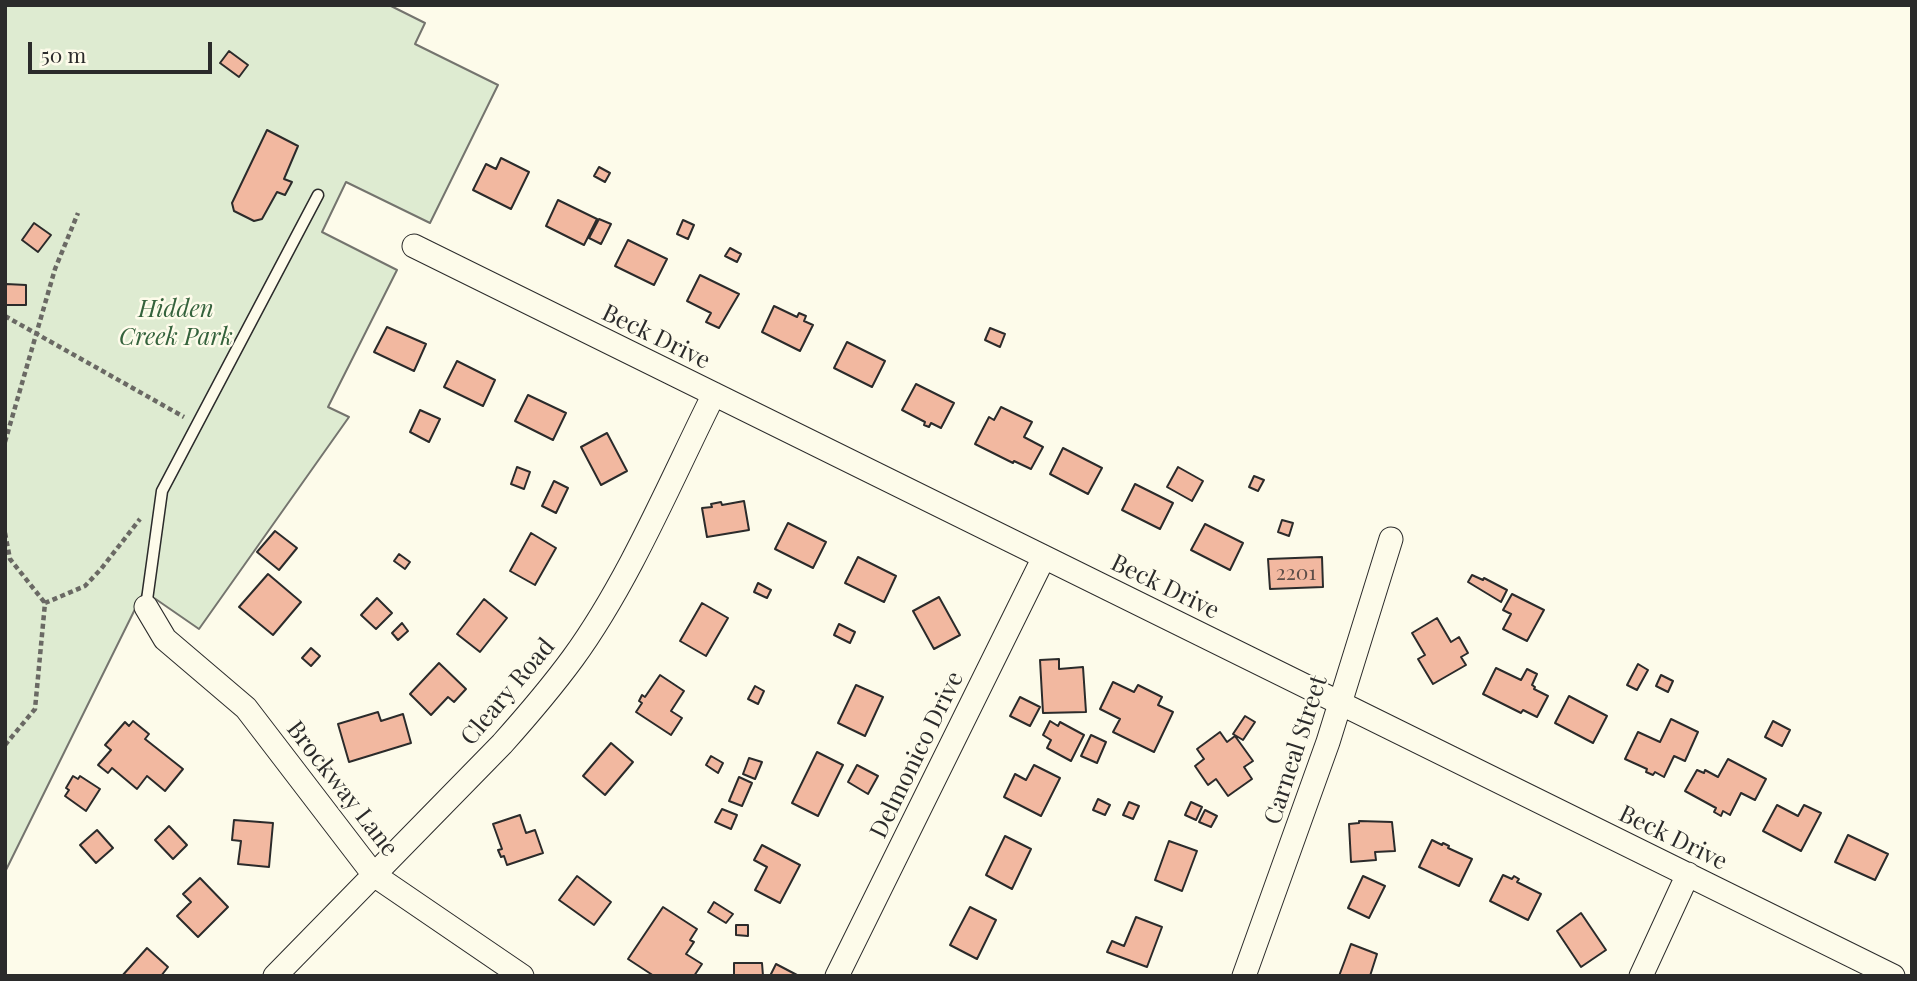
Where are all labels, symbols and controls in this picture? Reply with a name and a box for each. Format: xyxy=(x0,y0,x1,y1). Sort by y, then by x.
scale bar xyxy=(32,28,215,72)
text: 50 m xyxy=(41,40,86,68)
park label: Hidden Creek Park xyxy=(119,296,233,352)
street label: Beck Drive xyxy=(597,298,715,376)
street label: Beck Drive xyxy=(1106,548,1224,626)
house number: 2201 xyxy=(1276,560,1316,586)
street label: Cleary Road xyxy=(455,633,561,751)
street label: Delmonico Drive xyxy=(864,667,970,843)
street label: Carneal Street xyxy=(1258,672,1334,828)
street label: Brockway Lane xyxy=(280,716,404,862)
street label: Beck Drive xyxy=(1614,799,1732,877)

